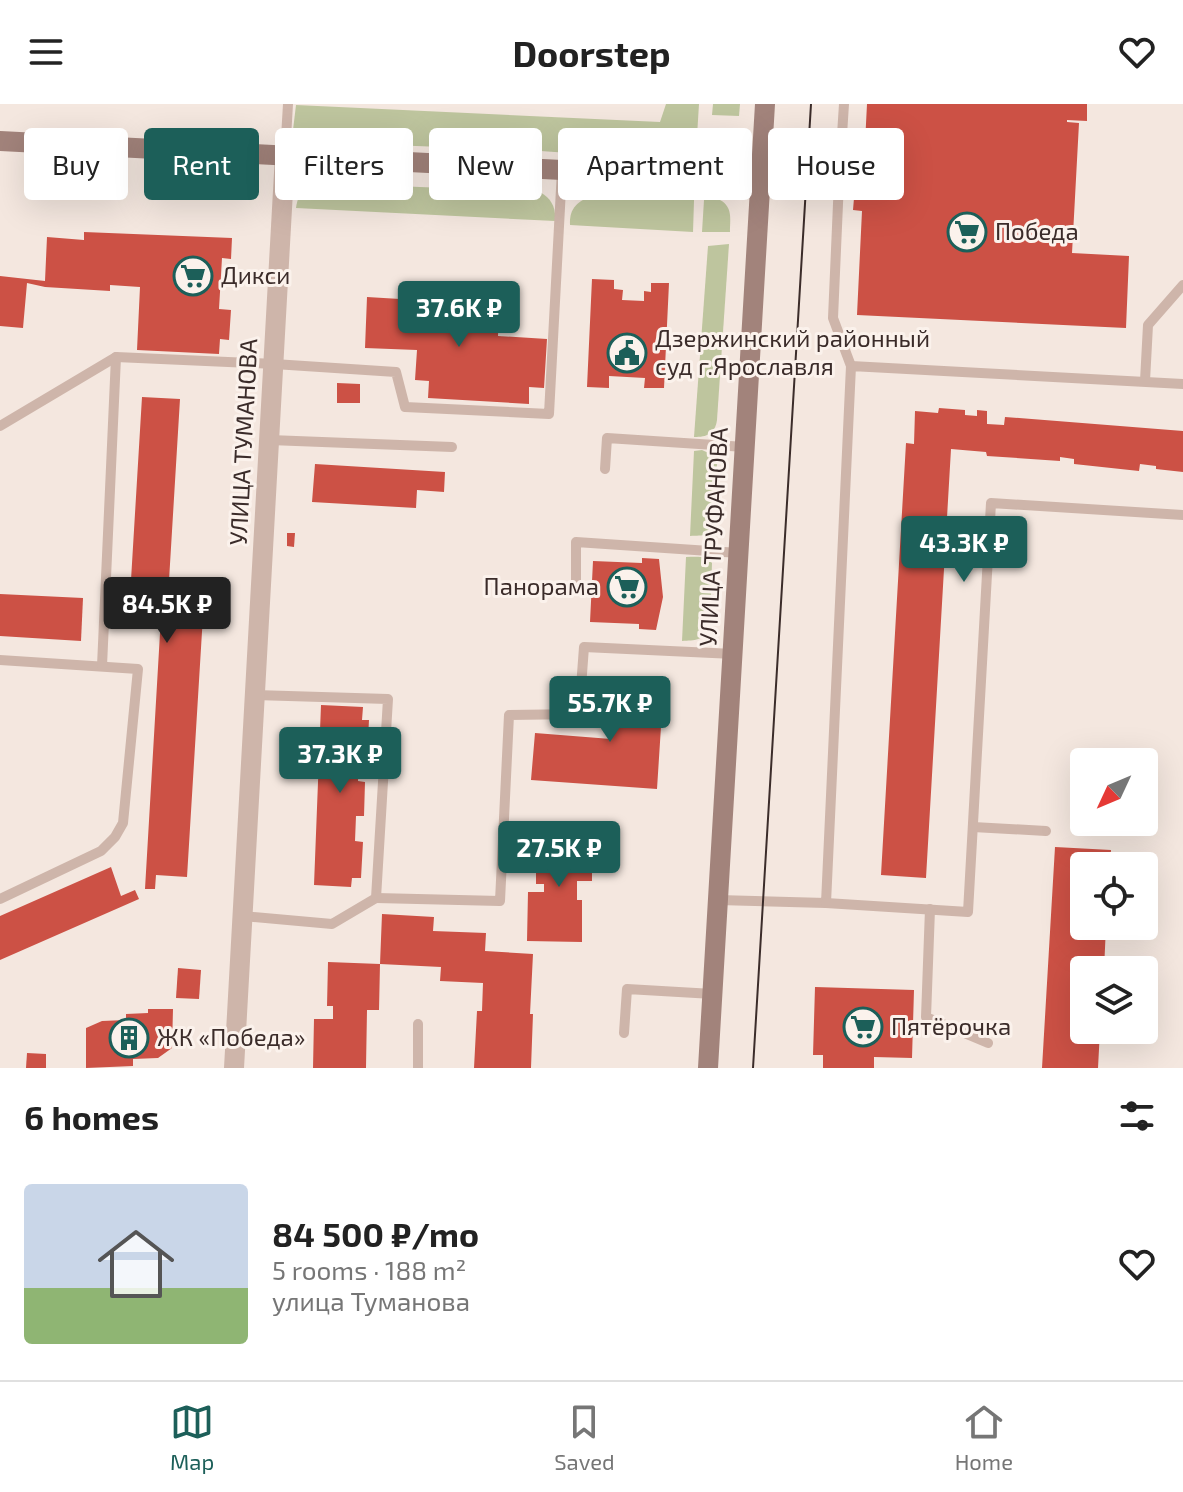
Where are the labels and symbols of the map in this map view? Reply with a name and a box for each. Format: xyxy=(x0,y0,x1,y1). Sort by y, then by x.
supermarket icon: Победа xyxy=(946,211,988,253)
place label: Победа xyxy=(995,216,1079,245)
supermarket icon: Дикси xyxy=(172,255,214,297)
place label: Дикси xyxy=(221,260,290,289)
pin: 37.6K ₽ xyxy=(385,281,533,349)
place label: Дзержинский районный суд г.Ярославля xyxy=(655,323,930,381)
public building icon: Дзержинский районный суд г.Ярославля xyxy=(606,332,648,374)
street label: УЛИЦА ТУМАНОВА xyxy=(223,338,262,546)
street label: УЛИЦА ТРУФАНОВА xyxy=(692,427,733,647)
pin: 43.3K ₽ xyxy=(890,516,1038,584)
supermarket icon: Панорама xyxy=(606,566,648,608)
place label: Панорама xyxy=(484,571,599,600)
pin: 84.5K ₽ xyxy=(93,577,241,645)
pin: 55.7K ₽ xyxy=(536,676,684,744)
pin: 37.3K ₽ xyxy=(266,727,414,795)
north arrow xyxy=(1070,748,1158,836)
pin: 27.5K ₽ xyxy=(485,821,633,889)
supermarket icon: Пятёрочка xyxy=(842,1006,884,1048)
place label: Пятёрочка xyxy=(891,1011,1011,1040)
building icon: ЖК «Победа» xyxy=(108,1017,150,1059)
place label: ЖК «Победа» xyxy=(157,1022,305,1051)

